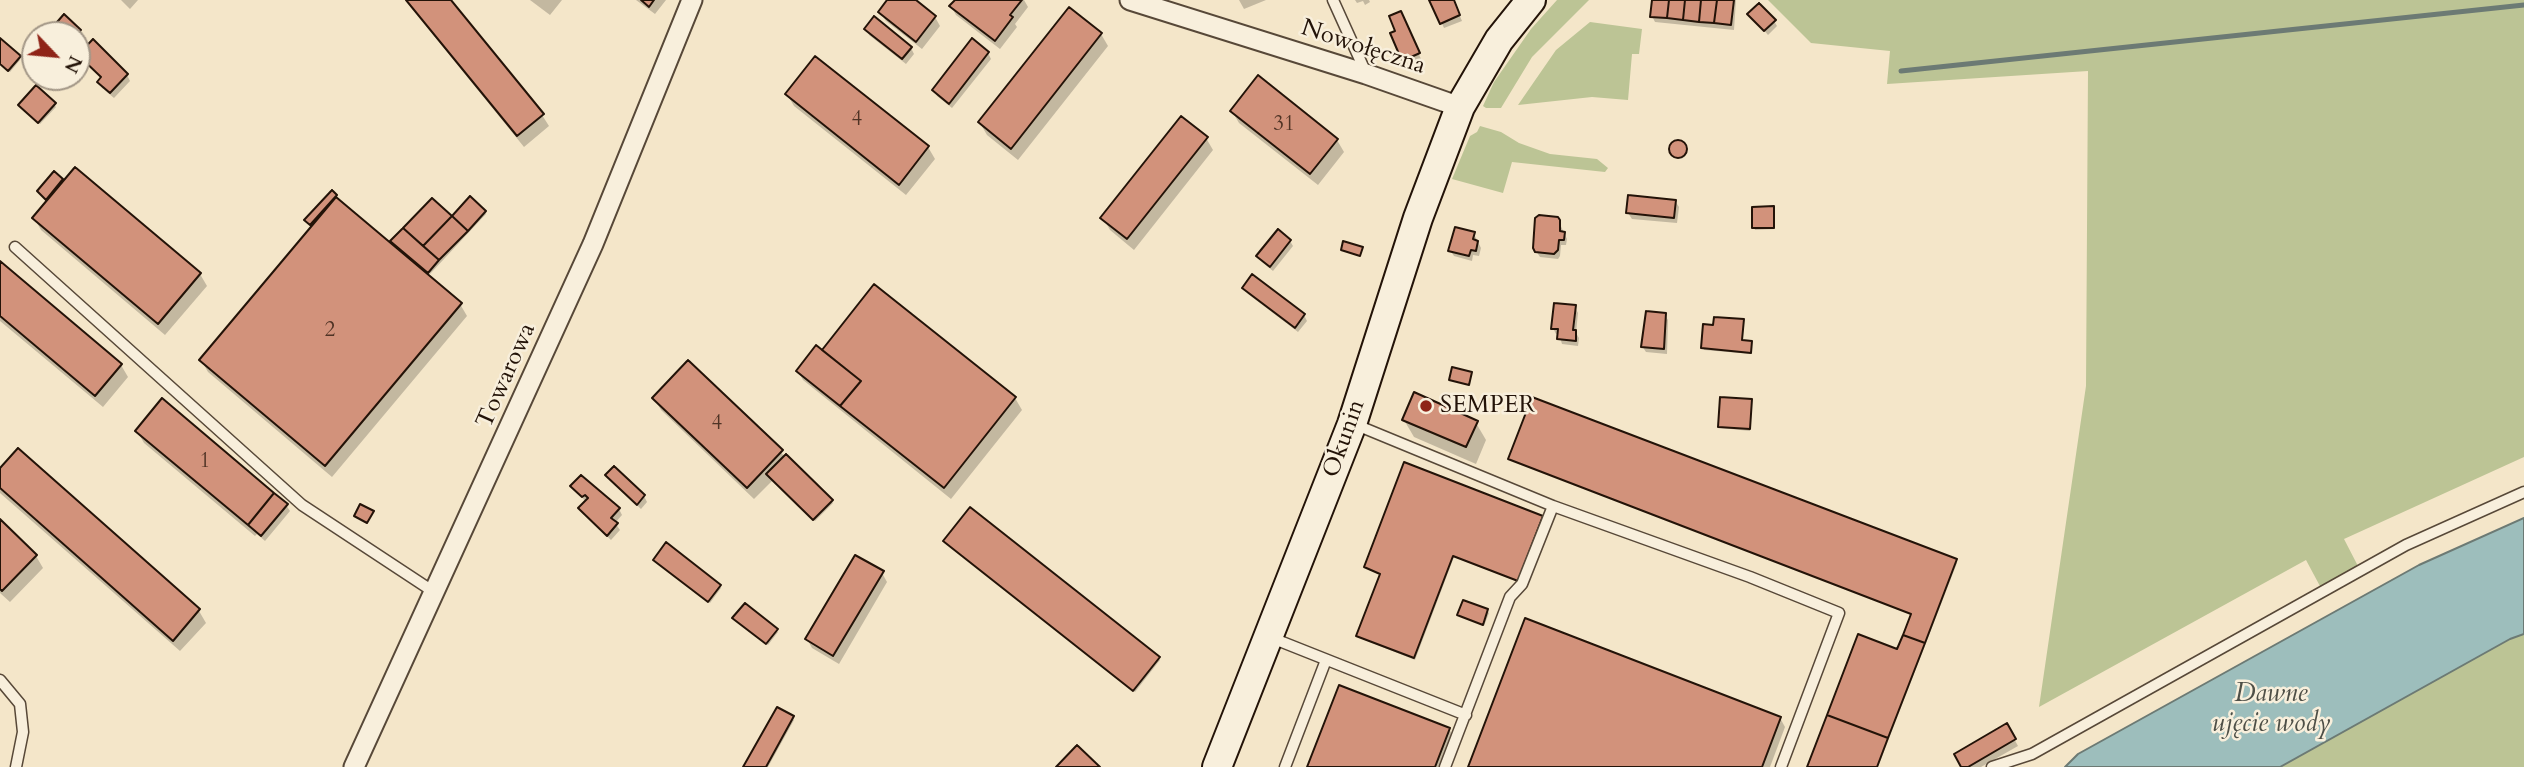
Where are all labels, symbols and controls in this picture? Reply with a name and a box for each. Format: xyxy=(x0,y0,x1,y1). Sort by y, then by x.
street label: Nowołęczna xyxy=(1297,14,1429,82)
north arrow xyxy=(21,21,91,91)
text: N xyxy=(58,51,88,77)
house number: 4 xyxy=(852,107,862,133)
house number: 31 xyxy=(1273,112,1295,138)
house number: 2 xyxy=(325,318,335,344)
street label: Towarowa xyxy=(471,319,543,433)
place label: SEMPER xyxy=(1440,392,1535,420)
street label: Okunin xyxy=(1318,396,1372,482)
marker: SEMPER xyxy=(1418,398,1434,414)
house number: 4 xyxy=(712,411,722,437)
house number: 1 xyxy=(200,449,210,475)
water label: Dawne ujęcie wody xyxy=(2212,679,2330,740)

